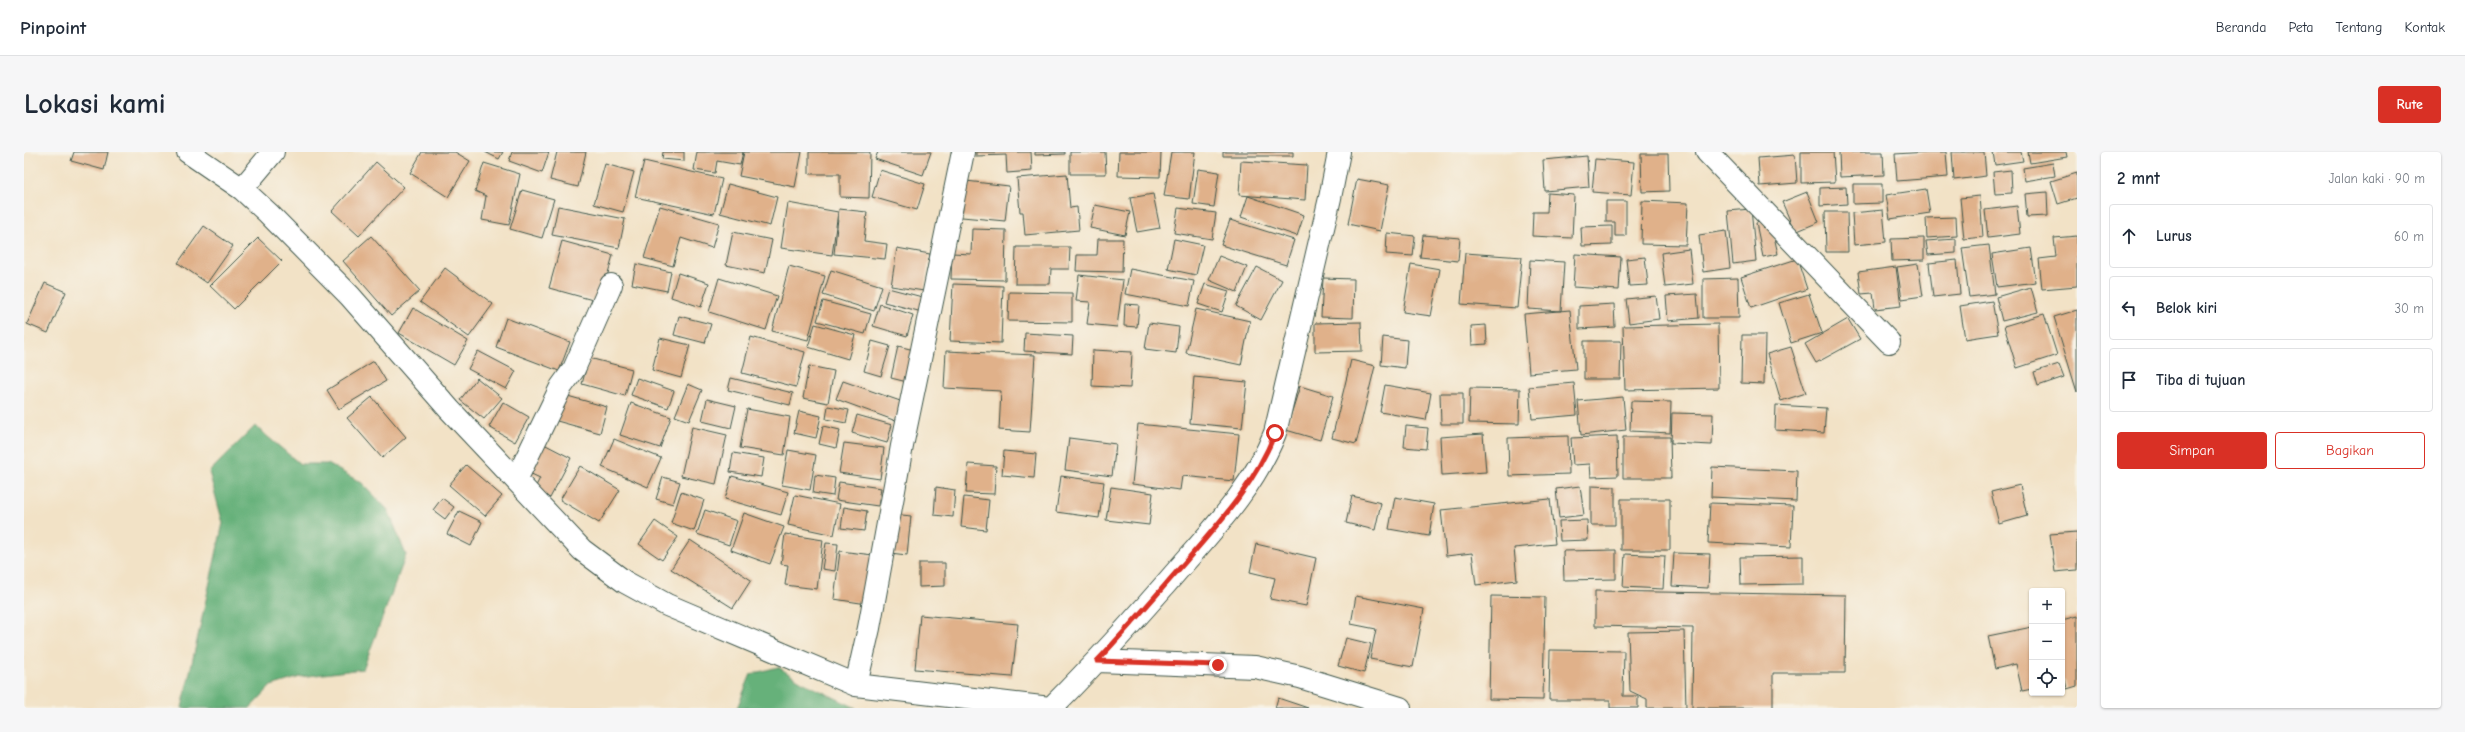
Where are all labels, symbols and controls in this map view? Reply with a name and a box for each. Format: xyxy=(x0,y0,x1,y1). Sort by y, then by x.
text: Pinpoint xyxy=(20,17,86,39)
text: Beranda xyxy=(2216,19,2266,36)
text: Peta xyxy=(2288,19,2313,36)
text: Tentang xyxy=(2335,19,2382,36)
text: Kontak xyxy=(2404,19,2445,36)
button: Rute xyxy=(2378,86,2441,123)
text: Lokasi kami xyxy=(24,88,166,120)
text: 2 mnt xyxy=(2117,169,2160,188)
text: Jalan kaki · 90 m xyxy=(2328,171,2425,186)
icon: ahead xyxy=(2118,225,2140,247)
text: Lurus xyxy=(2156,227,2192,245)
text: 60 m xyxy=(2394,229,2424,244)
icon: left xyxy=(2118,297,2140,319)
text: Belok kiri xyxy=(2156,299,2217,317)
text: 30 m xyxy=(2394,301,2424,316)
icon: arrive xyxy=(2118,369,2140,391)
text: Tiba di tujuan xyxy=(2156,371,2245,389)
route start xyxy=(1266,424,1284,442)
button: Simpan xyxy=(2117,432,2267,469)
button: Bagikan xyxy=(2275,432,2425,469)
map controls xyxy=(2029,588,2065,696)
button: + xyxy=(2029,588,2065,624)
button: − xyxy=(2029,624,2065,660)
route end xyxy=(1209,656,1227,674)
button: locate xyxy=(2029,660,2065,696)

